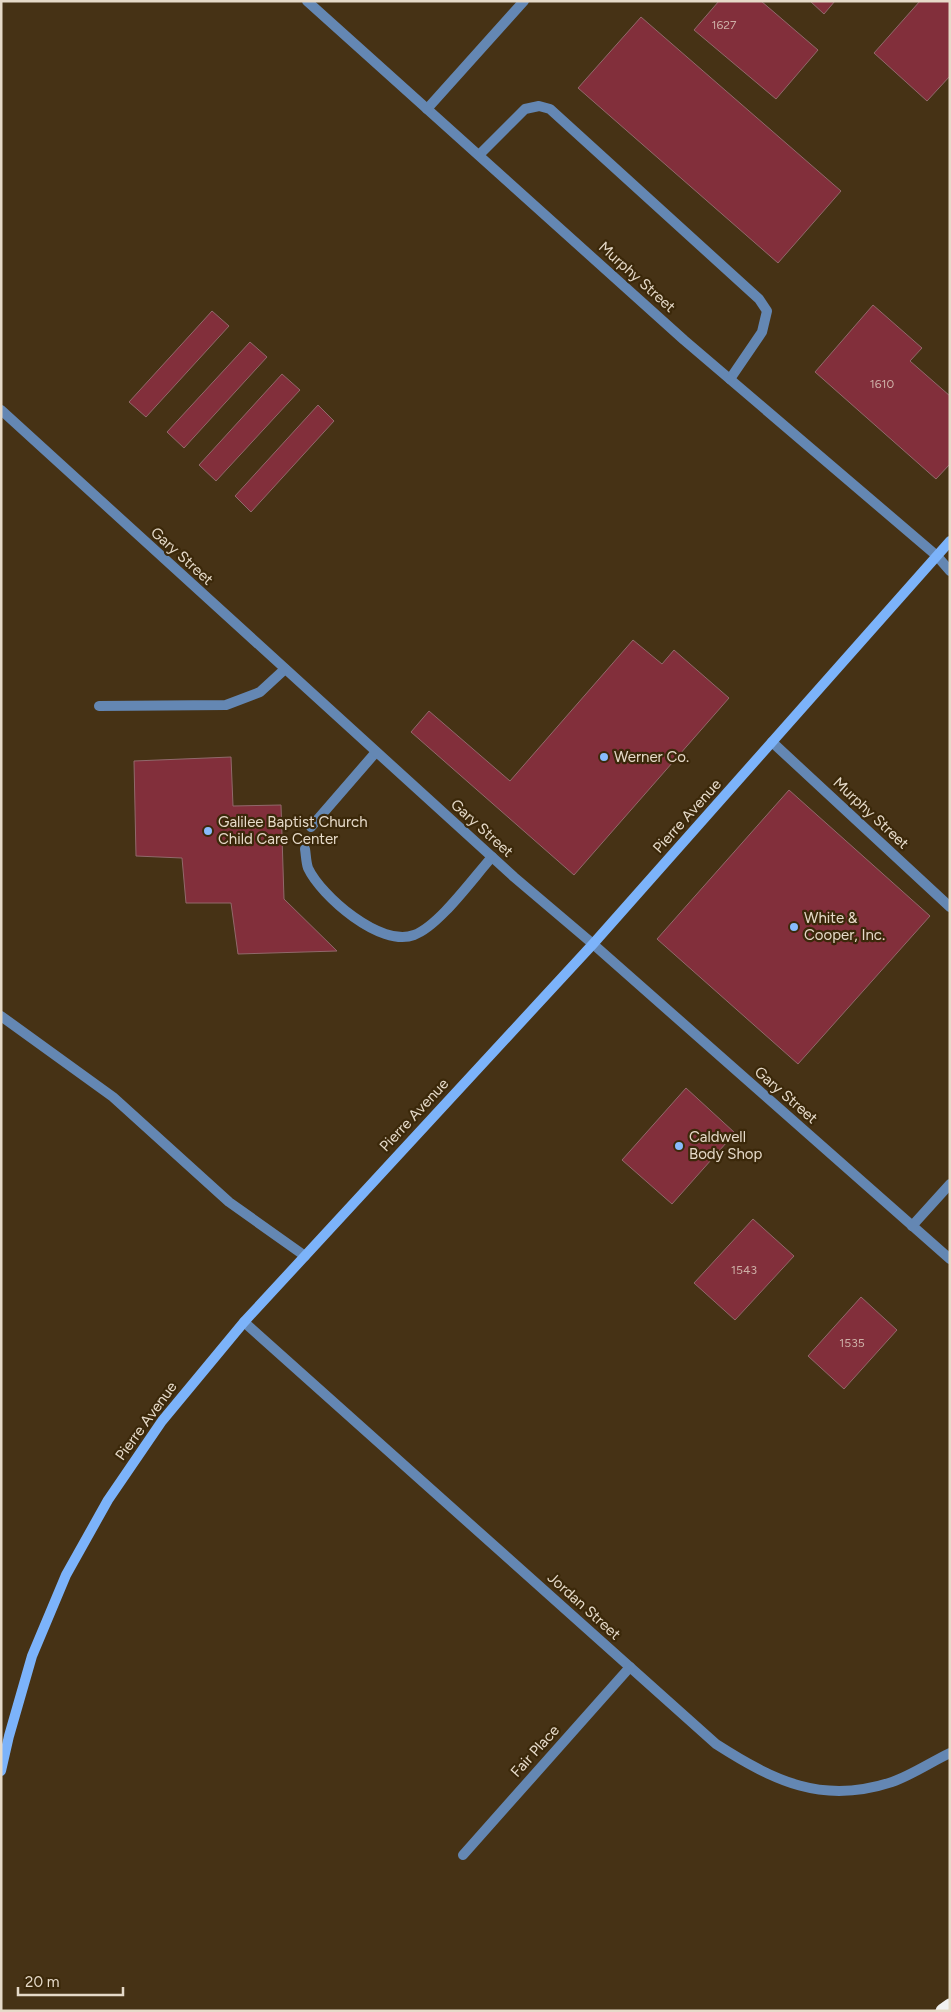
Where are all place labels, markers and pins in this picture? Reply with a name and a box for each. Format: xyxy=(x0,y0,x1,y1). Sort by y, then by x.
place label: Werner Co. xyxy=(614,748,689,766)
marker: Werner Co. xyxy=(598,751,610,763)
place label: Galilee Baptist Church Child Care Center xyxy=(218,813,368,848)
marker: Galilee Baptist Church Child Care Center xyxy=(202,825,214,837)
place label: White & Cooper, Inc. xyxy=(804,909,885,944)
marker: White & Cooper, Inc. xyxy=(788,921,800,933)
place label: Caldwell Body Shop xyxy=(689,1128,763,1163)
marker: Caldwell Body Shop xyxy=(673,1140,685,1152)

